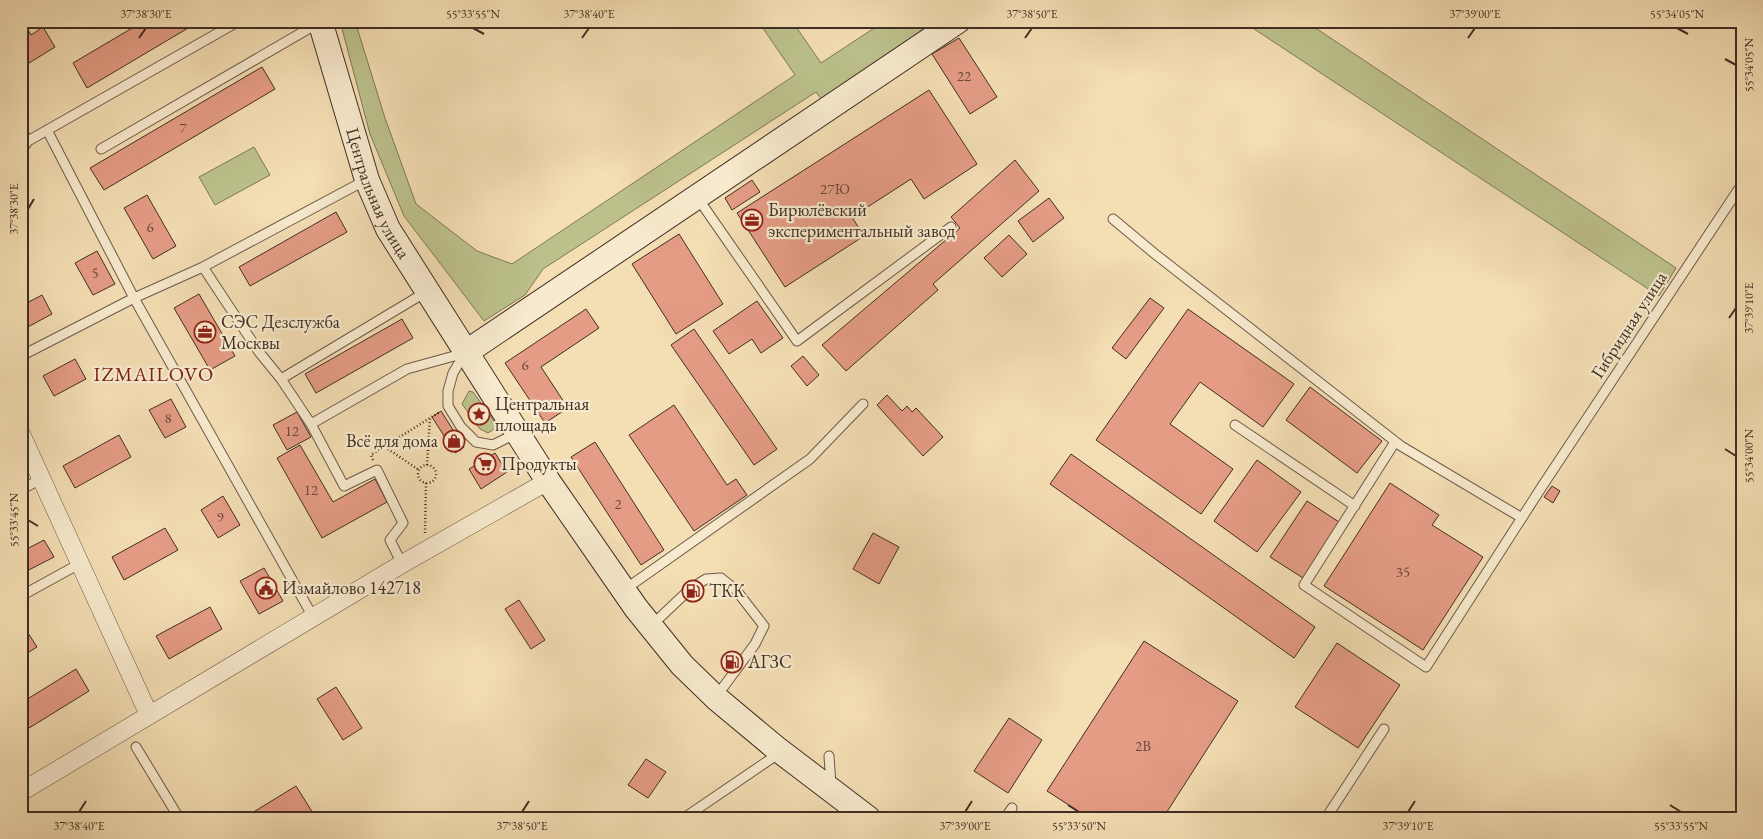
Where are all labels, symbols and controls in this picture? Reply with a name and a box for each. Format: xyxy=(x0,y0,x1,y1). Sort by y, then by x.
text: 37°38'30"E xyxy=(120,6,172,22)
text: 55°33'55"N xyxy=(446,6,500,22)
text: 37°38'40"E xyxy=(563,6,615,22)
text: 37°38'50"E xyxy=(1006,6,1058,22)
text: 37°39'00"E xyxy=(1449,6,1501,22)
text: 55°34'05"N xyxy=(1650,6,1704,22)
text: 55°34'05"N xyxy=(1741,38,1757,92)
house number: 22 xyxy=(957,66,972,85)
house number: 7 xyxy=(179,118,187,137)
street label: Центральная улица xyxy=(341,125,416,263)
house number: 27Ю xyxy=(820,179,850,198)
text: 37°38'30"E xyxy=(6,183,22,235)
place label: Бирюлёвский экспериментальный завод xyxy=(768,198,955,242)
office icon: Бирюлёвский экспериментальный завод xyxy=(740,208,764,232)
house number: 6 xyxy=(146,217,154,236)
house number: 5 xyxy=(91,263,99,282)
street label: Гибридная улица xyxy=(1585,266,1672,382)
text: 37°39'10"E xyxy=(1741,282,1757,334)
place label: СЭС Дезслужба Москвы xyxy=(221,310,341,354)
office icon: СЭС Дезслужба Москвы xyxy=(193,320,217,344)
house number: 6 xyxy=(521,355,529,374)
district label: IZMAILOVO xyxy=(94,361,214,387)
place label: Центральная площадь xyxy=(495,392,589,436)
place icon: Центральная площадь xyxy=(467,402,491,426)
house number: 8 xyxy=(164,408,172,427)
house number: 12 xyxy=(285,421,300,440)
place label: Всё для дома xyxy=(346,429,439,452)
shop icon: Всё для дома xyxy=(442,429,466,453)
text: 55°34'00"N xyxy=(1741,429,1757,483)
supermarket icon: Продукты xyxy=(473,452,497,476)
place label: Продукты xyxy=(501,452,577,475)
house number: 12 xyxy=(304,480,319,499)
text: 55°33'45"N xyxy=(6,493,22,547)
house number: 2 xyxy=(614,494,622,513)
house number: 9 xyxy=(216,507,224,526)
house number: 35 xyxy=(1396,562,1410,581)
public building icon: Измайлово 142718 xyxy=(254,576,278,600)
place label: Измайлово 142718 xyxy=(282,576,421,599)
fuel station icon: ТКК xyxy=(681,579,705,603)
place label: ТКК xyxy=(709,579,745,602)
fuel station icon: АГЗС xyxy=(720,650,744,674)
place label: АГЗС xyxy=(747,650,792,673)
house number: 2В xyxy=(1135,736,1151,755)
text: 37°38'40"E xyxy=(53,818,105,834)
text: 37°38'50"E xyxy=(496,818,548,834)
text: 37°39'00"E xyxy=(939,818,991,834)
text: 55°33'50"N xyxy=(1052,818,1106,834)
text: 37°39'10"E xyxy=(1382,818,1434,834)
text: 55°33'55"N xyxy=(1654,818,1708,834)

